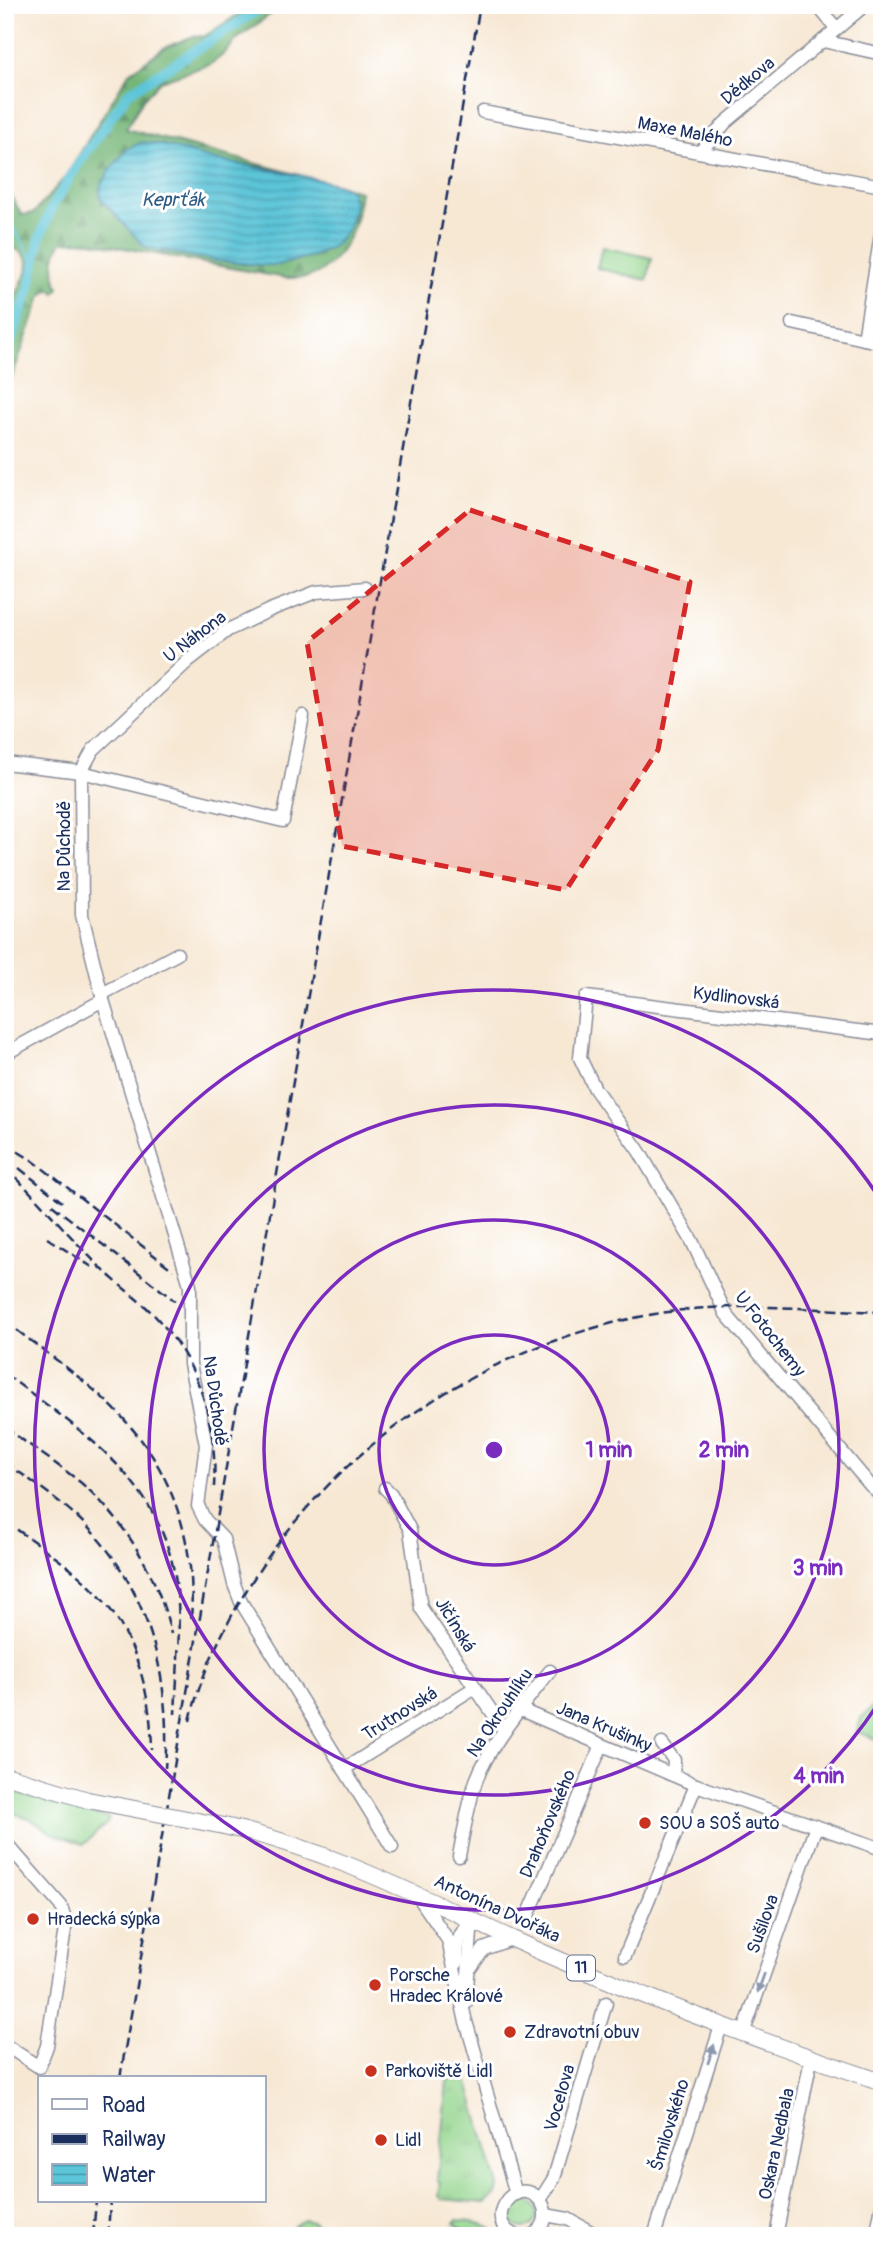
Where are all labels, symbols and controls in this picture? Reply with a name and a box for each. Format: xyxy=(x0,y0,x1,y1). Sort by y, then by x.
street label: Dědkova xyxy=(716,52,780,110)
street label: Maxe Malého xyxy=(635,112,735,153)
water label: Keprťák xyxy=(142,188,207,212)
street label: U Náhona xyxy=(159,606,231,668)
street label: Na Důchodě xyxy=(53,801,76,891)
street label: Kydlinovská xyxy=(691,981,781,1015)
street label: U Fotochemy xyxy=(729,1287,811,1382)
street label: Na Důchodě xyxy=(197,1354,233,1448)
text: 1 min xyxy=(586,1437,633,1464)
text: 2 min xyxy=(699,1437,749,1464)
centre of rings xyxy=(482,1438,506,1462)
text: 3 min xyxy=(793,1555,843,1582)
street label: Jičínská xyxy=(430,1593,480,1657)
street label: Na Okrouhlíku xyxy=(462,1664,538,1762)
street label: Trutnovská xyxy=(358,1682,442,1746)
street label: Jana Krušinky xyxy=(553,1697,656,1758)
text: 4 min xyxy=(794,1763,845,1790)
street label: Drahoňovského xyxy=(515,1766,581,1882)
place label: SOU a SOŠ auto xyxy=(659,1811,780,1835)
marker: SOU a SOŠ auto xyxy=(637,1815,653,1831)
street label: Antonína Dvořáka xyxy=(430,1870,564,1948)
street label: Sušilova xyxy=(742,1891,784,1957)
place label: Hradecká sýpka xyxy=(47,1908,160,1931)
marker: Hradecká sýpka xyxy=(25,1911,41,1927)
road number: 11 xyxy=(567,1956,595,1980)
place label: Porsche Hradec Králové xyxy=(389,1964,503,2008)
one-way arrow xyxy=(755,1973,766,1994)
marker: Porsche Hradec Králové xyxy=(367,1977,383,1993)
place label: Zdravotní obuv xyxy=(524,2021,640,2044)
marker: Zdravotní obuv xyxy=(502,2024,518,2040)
one-way arrow xyxy=(706,2043,717,2064)
place label: Parkoviště Lidl xyxy=(385,2060,493,2083)
street label: Vocelova xyxy=(539,2062,581,2134)
marker: Parkoviště Lidl xyxy=(363,2063,379,2079)
legend xyxy=(38,2076,266,2202)
street label: Šmilovského xyxy=(644,2076,695,2174)
street label: Oskara Nedbala xyxy=(754,2086,800,2202)
text: Road xyxy=(102,2092,146,2119)
text: Railway xyxy=(102,2126,166,2153)
place label: Lidl xyxy=(395,2129,421,2152)
marker: Lidl xyxy=(373,2132,389,2148)
text: Water xyxy=(102,2162,156,2189)

